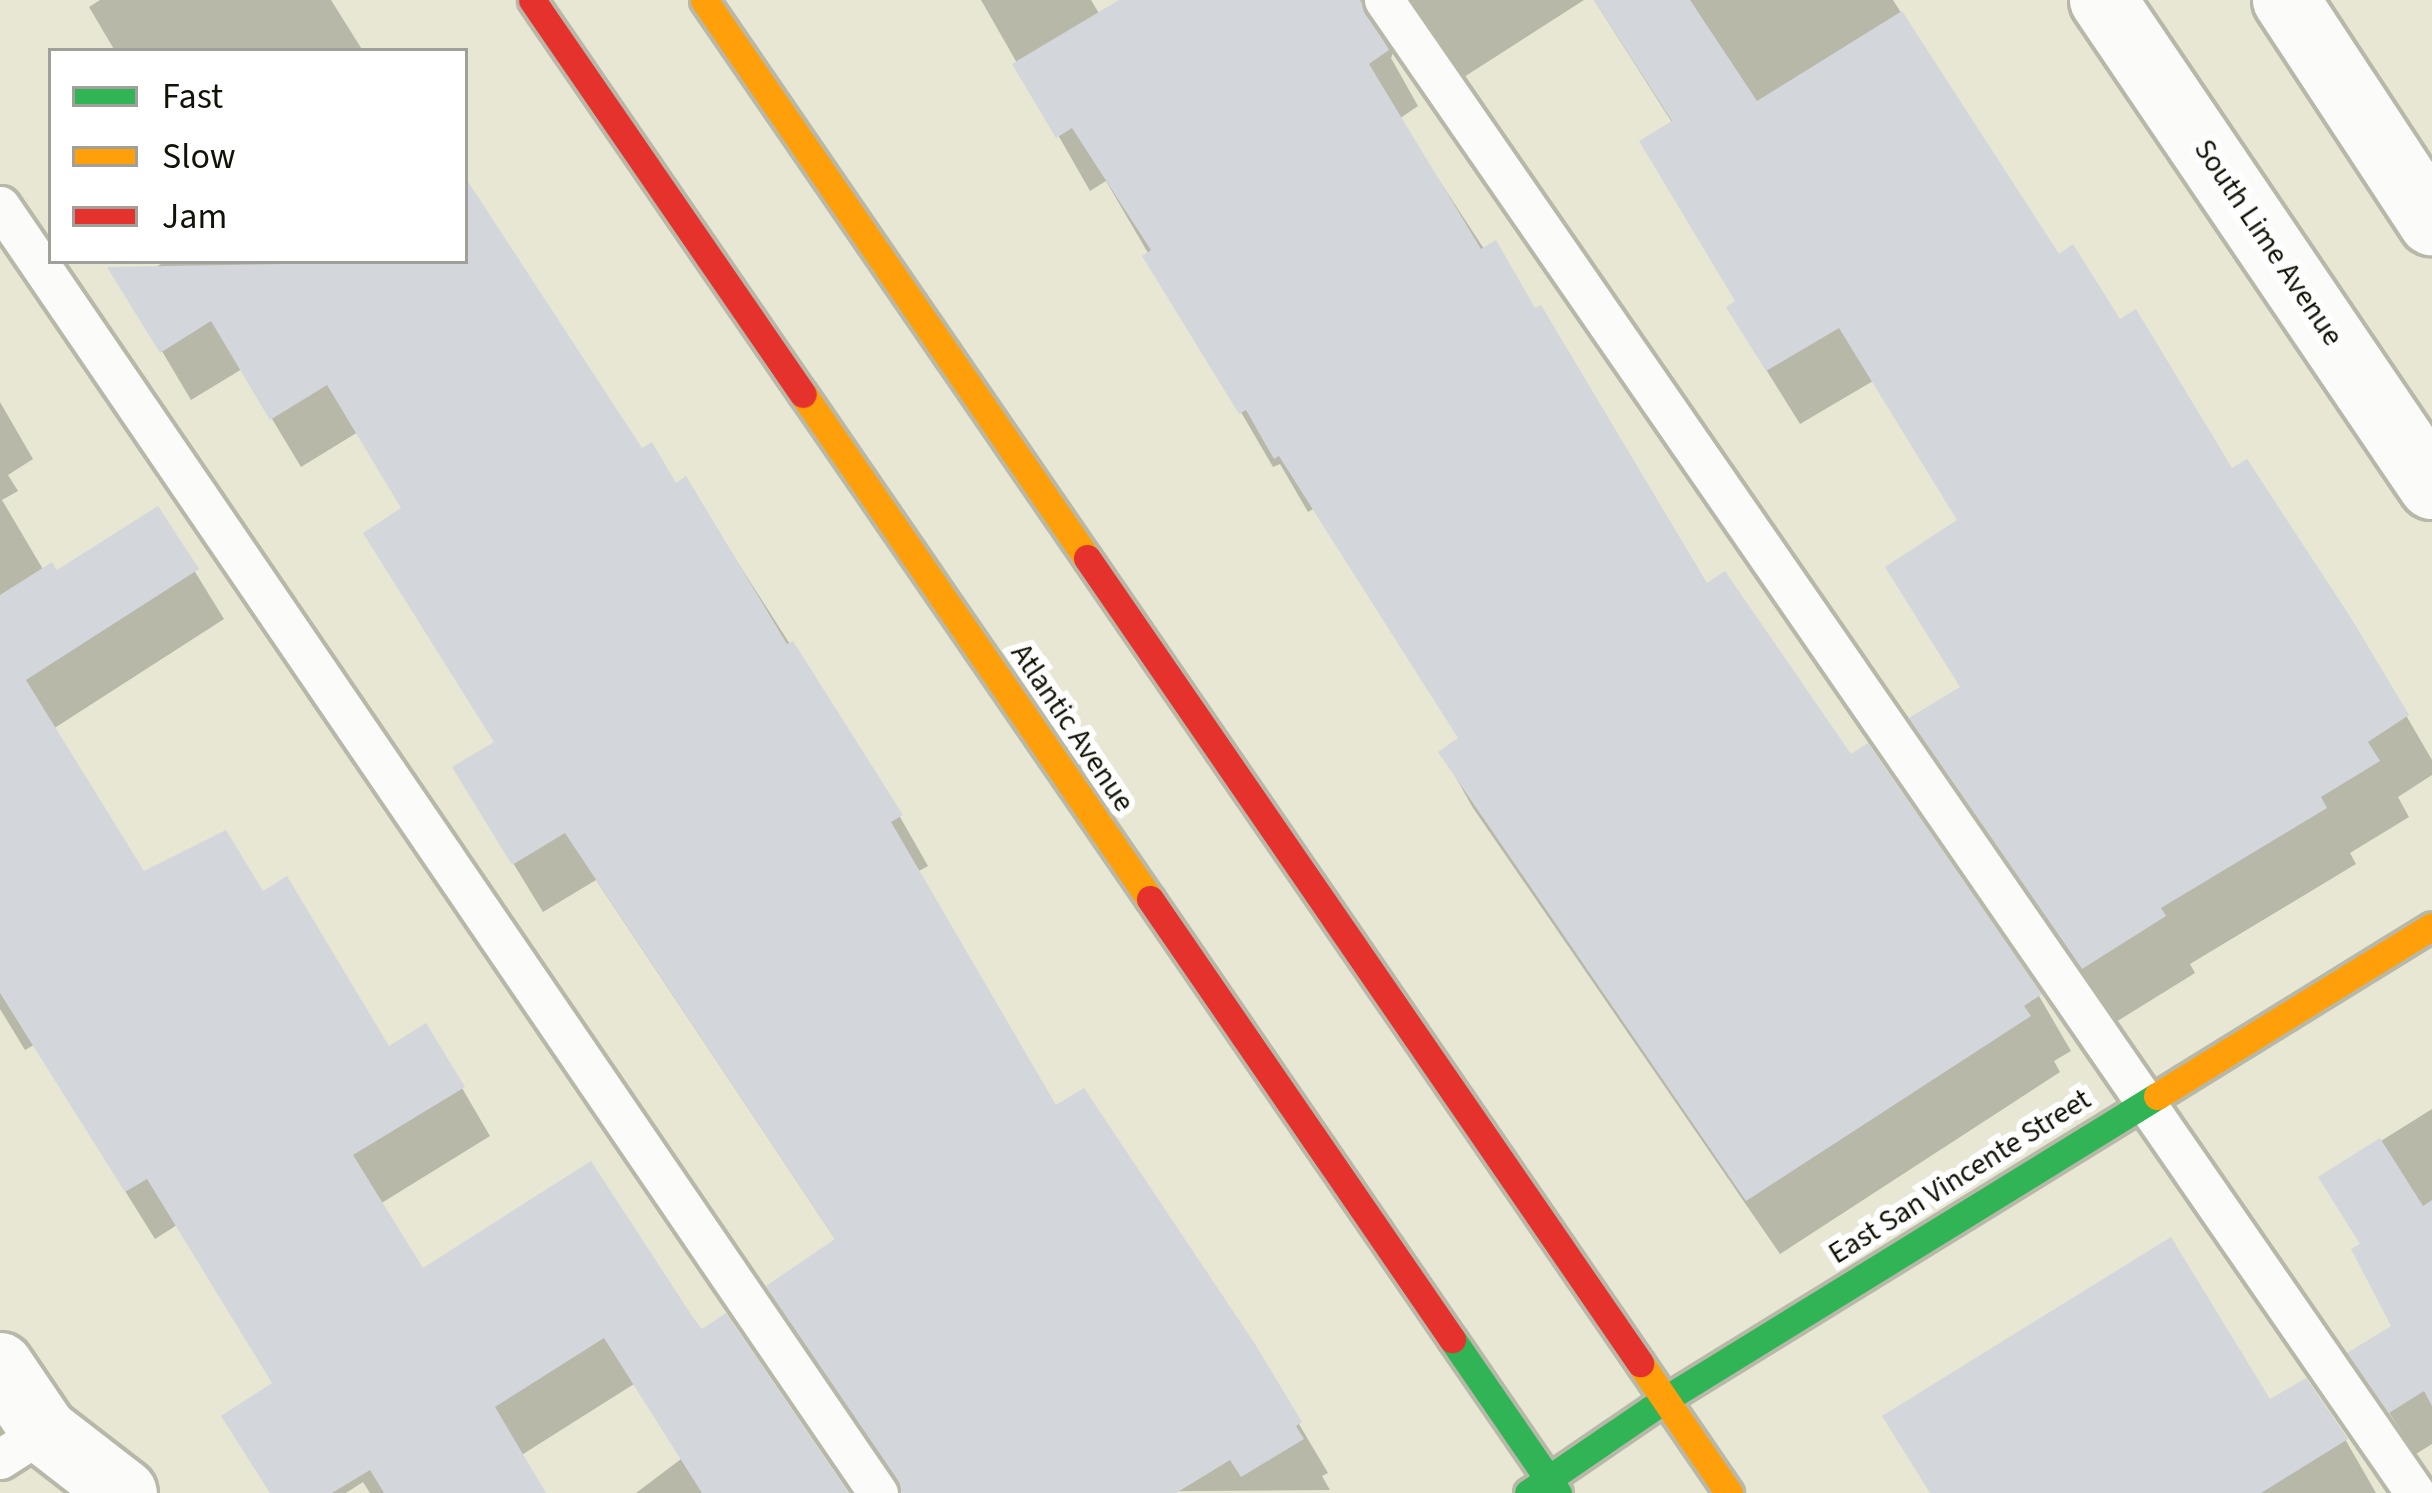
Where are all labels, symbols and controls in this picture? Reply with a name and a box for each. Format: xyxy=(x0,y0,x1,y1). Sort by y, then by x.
legend xyxy=(48,48,468,264)
text: Fast xyxy=(162,71,223,122)
text: Slow xyxy=(162,131,236,182)
street label: South Lime Avenue xyxy=(2186,133,2350,353)
text: Jam xyxy=(162,191,227,242)
street label: Atlantic Avenue xyxy=(1003,637,1141,819)
street label: East San Vincente Street xyxy=(1822,1082,2098,1272)

